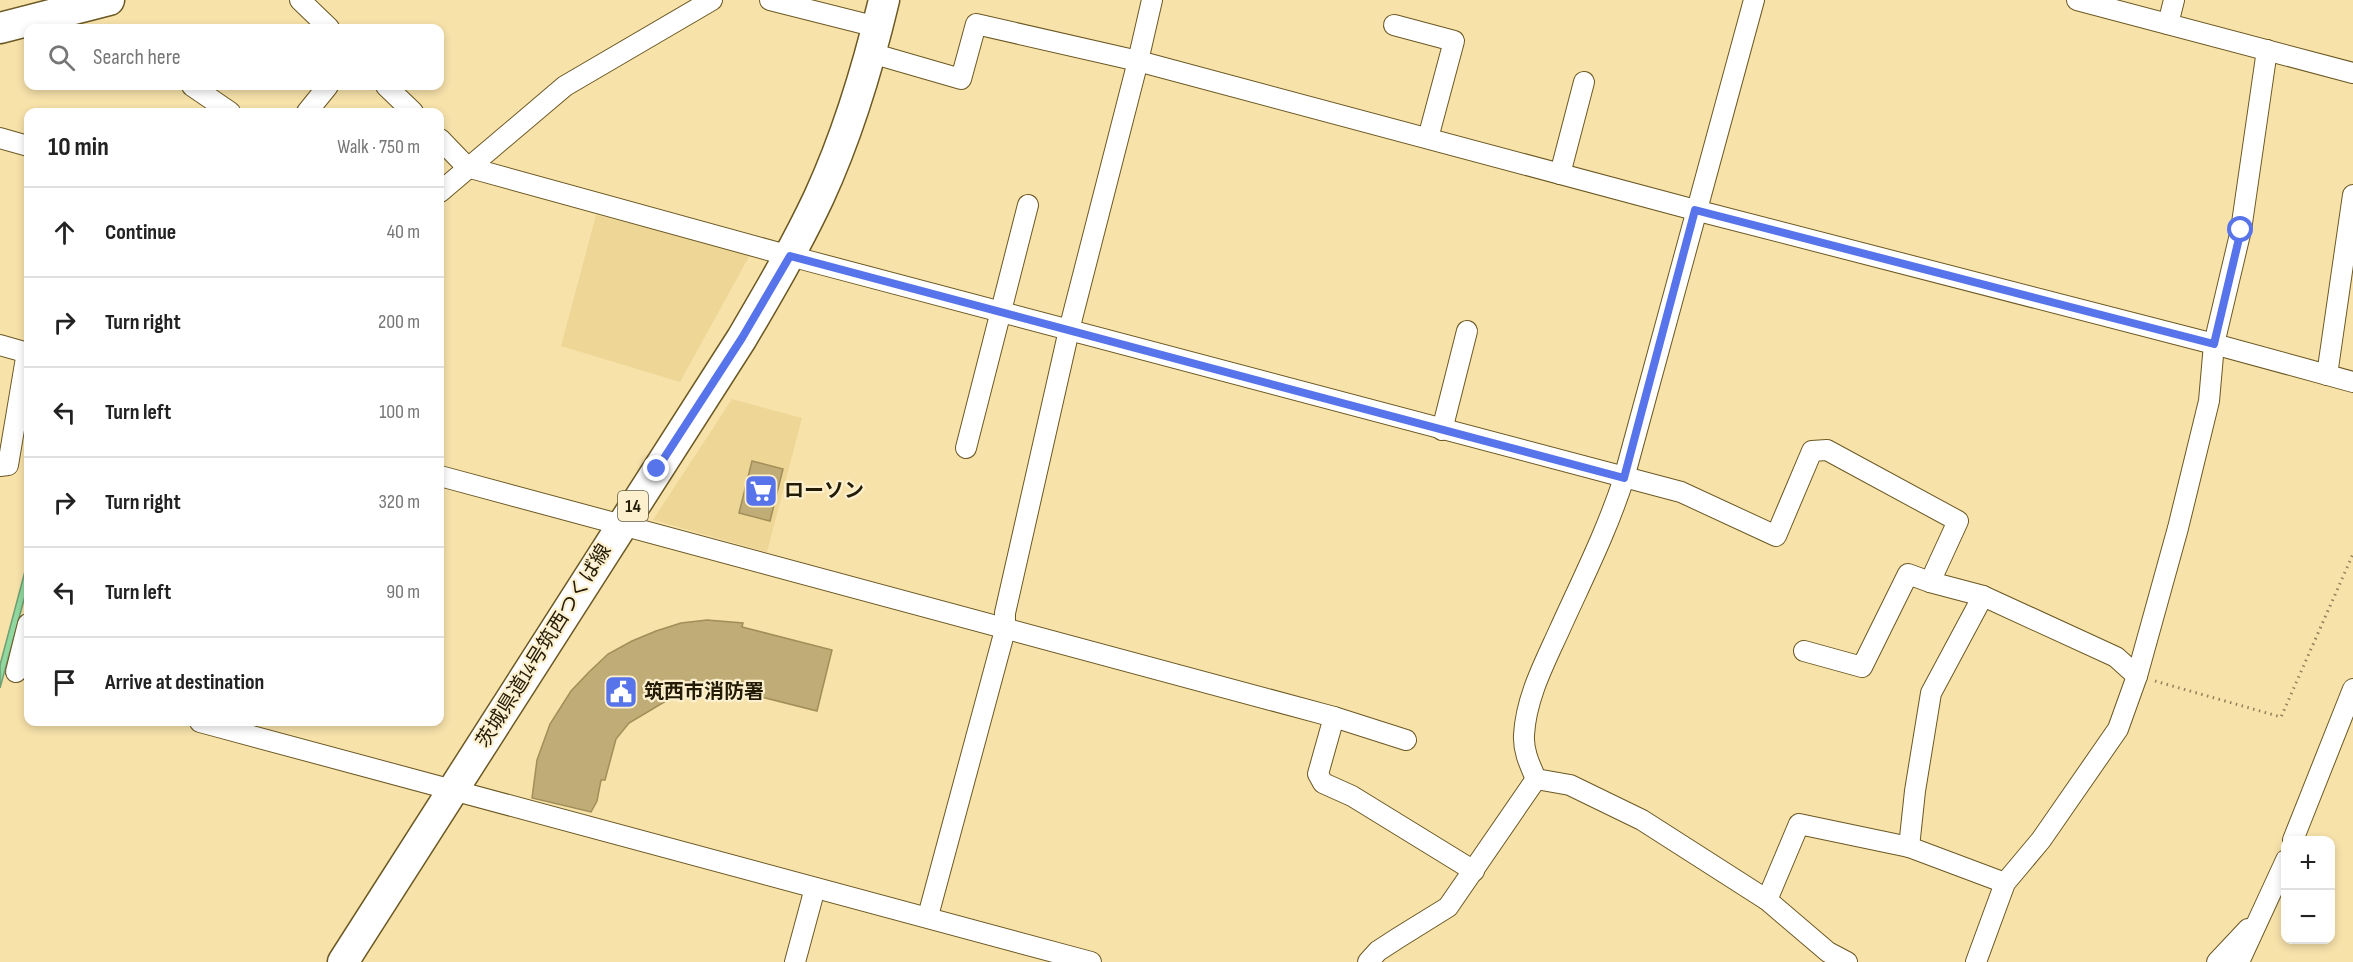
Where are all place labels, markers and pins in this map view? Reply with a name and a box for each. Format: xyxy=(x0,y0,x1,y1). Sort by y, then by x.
supermarket icon: ローソン xyxy=(743,473,779,509)
place label: ローソン xyxy=(784,479,864,503)
public building icon: 筑西市消防署 xyxy=(603,674,639,710)
place label: 筑西市消防署 xyxy=(644,680,764,704)

